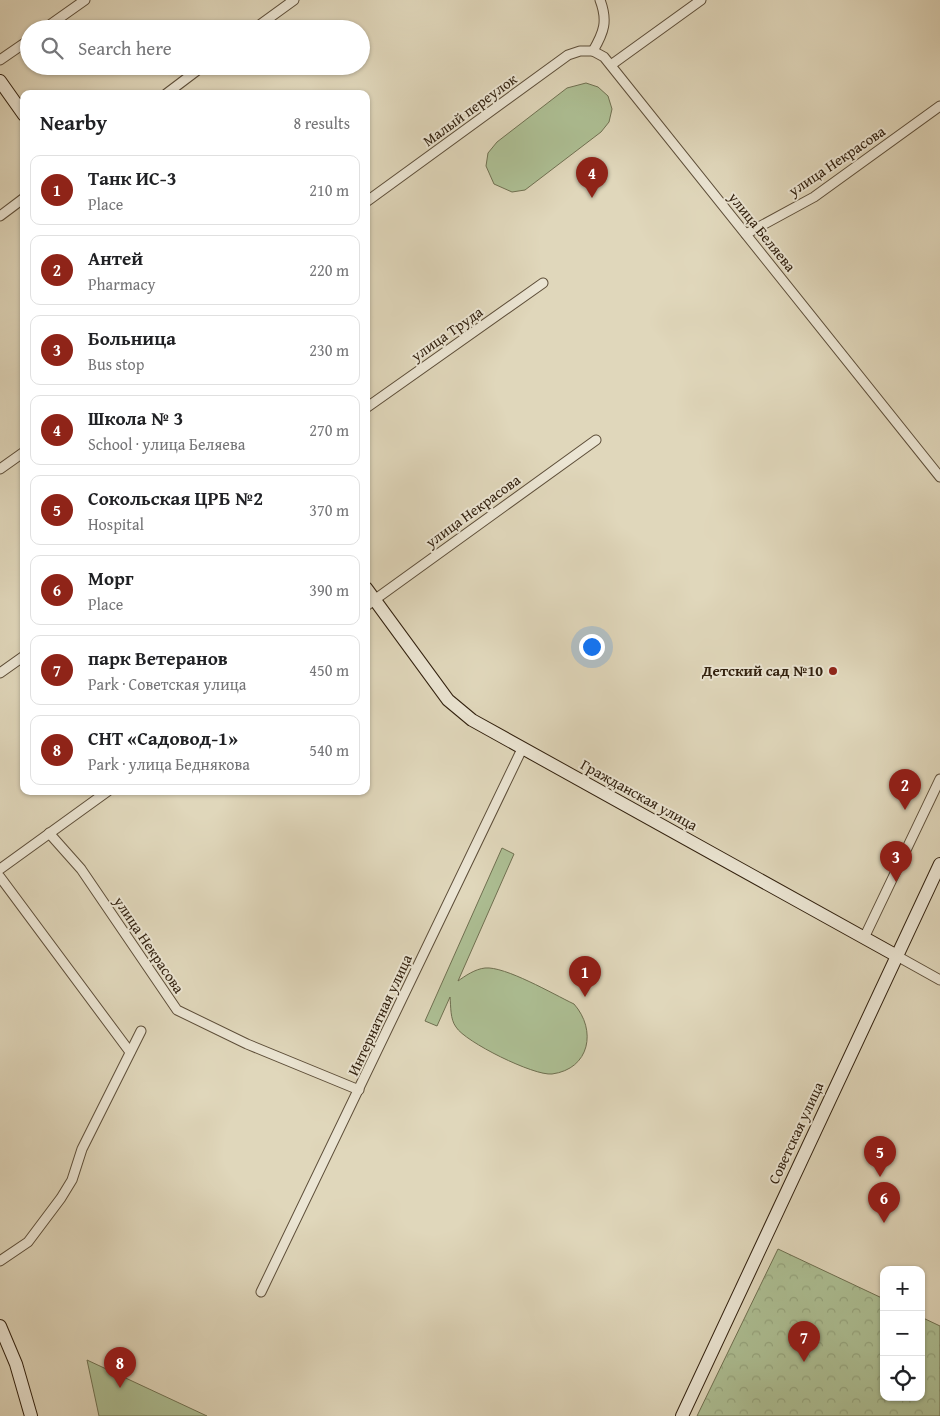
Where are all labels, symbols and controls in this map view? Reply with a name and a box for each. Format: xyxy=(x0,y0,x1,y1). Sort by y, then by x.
search box xyxy=(20,20,370,75)
icon: search xyxy=(38,34,66,62)
text: Search here xyxy=(78,34,172,62)
street label: Малый переулок xyxy=(418,68,521,151)
text: Nearby xyxy=(40,107,107,138)
text: 8 results xyxy=(293,111,350,135)
street label: улица Некрасова xyxy=(783,120,890,201)
pin: 4 xyxy=(576,157,608,198)
text: Танк ИС-3 xyxy=(88,164,177,192)
text: 1 xyxy=(53,178,61,202)
text: 210 m xyxy=(309,178,349,202)
street label: улица Беляева xyxy=(723,187,802,277)
text: Place xyxy=(88,192,123,216)
text: Антей xyxy=(88,244,143,272)
text: 2 xyxy=(53,258,61,282)
text: 220 m xyxy=(309,258,349,282)
text: Pharmacy xyxy=(88,272,155,296)
street label: улица Труда xyxy=(406,301,488,367)
text: Больница xyxy=(88,324,176,352)
text: 3 xyxy=(53,338,61,362)
text: 230 m xyxy=(309,338,349,362)
text: Bus stop xyxy=(88,352,144,376)
text: Школа № 3 xyxy=(88,404,183,432)
text: 4 xyxy=(53,418,61,442)
text: 270 m xyxy=(309,418,349,442)
text: School · улица Беляева xyxy=(88,432,245,456)
street label: улица Некрасова xyxy=(420,468,525,553)
text: Сокольская ЦРБ №2 xyxy=(88,484,263,512)
text: 5 xyxy=(53,498,61,522)
text: 370 m xyxy=(309,498,349,522)
text: Hospital xyxy=(88,512,144,536)
text: Морг xyxy=(88,564,133,592)
text: 6 xyxy=(53,578,61,602)
text: 390 m xyxy=(309,578,349,602)
text: Place xyxy=(88,592,123,616)
your location xyxy=(579,634,605,660)
text: парк Ветеранов xyxy=(88,644,228,672)
text: 7 xyxy=(53,658,61,682)
text: 450 m xyxy=(309,658,349,682)
place label: Детский сад №10 xyxy=(701,660,823,681)
marker: Детский сад №10 xyxy=(827,665,839,677)
text: Park · Советская улица xyxy=(88,672,246,696)
text: СНТ «Садовод-1» xyxy=(88,724,238,752)
text: 8 xyxy=(53,738,61,762)
text: 540 m xyxy=(309,738,349,762)
text: Park · улица Беднякова xyxy=(88,752,250,776)
street label: Гражданская улица xyxy=(577,754,702,836)
pin: 2 xyxy=(889,769,921,810)
pin: 3 xyxy=(880,841,912,882)
street label: улица Некрасова xyxy=(109,891,190,998)
street label: Интернатная улица xyxy=(342,950,417,1079)
pin: 1 xyxy=(569,956,601,997)
street label: Советская улица xyxy=(763,1078,829,1187)
pin: 5 xyxy=(864,1136,896,1177)
pin: 6 xyxy=(868,1182,900,1223)
map controls xyxy=(880,1266,925,1401)
button: + xyxy=(880,1266,925,1311)
button: − xyxy=(880,1311,925,1356)
pin: 7 xyxy=(788,1321,820,1362)
pin: 8 xyxy=(104,1347,136,1388)
button: locate xyxy=(880,1356,925,1401)

